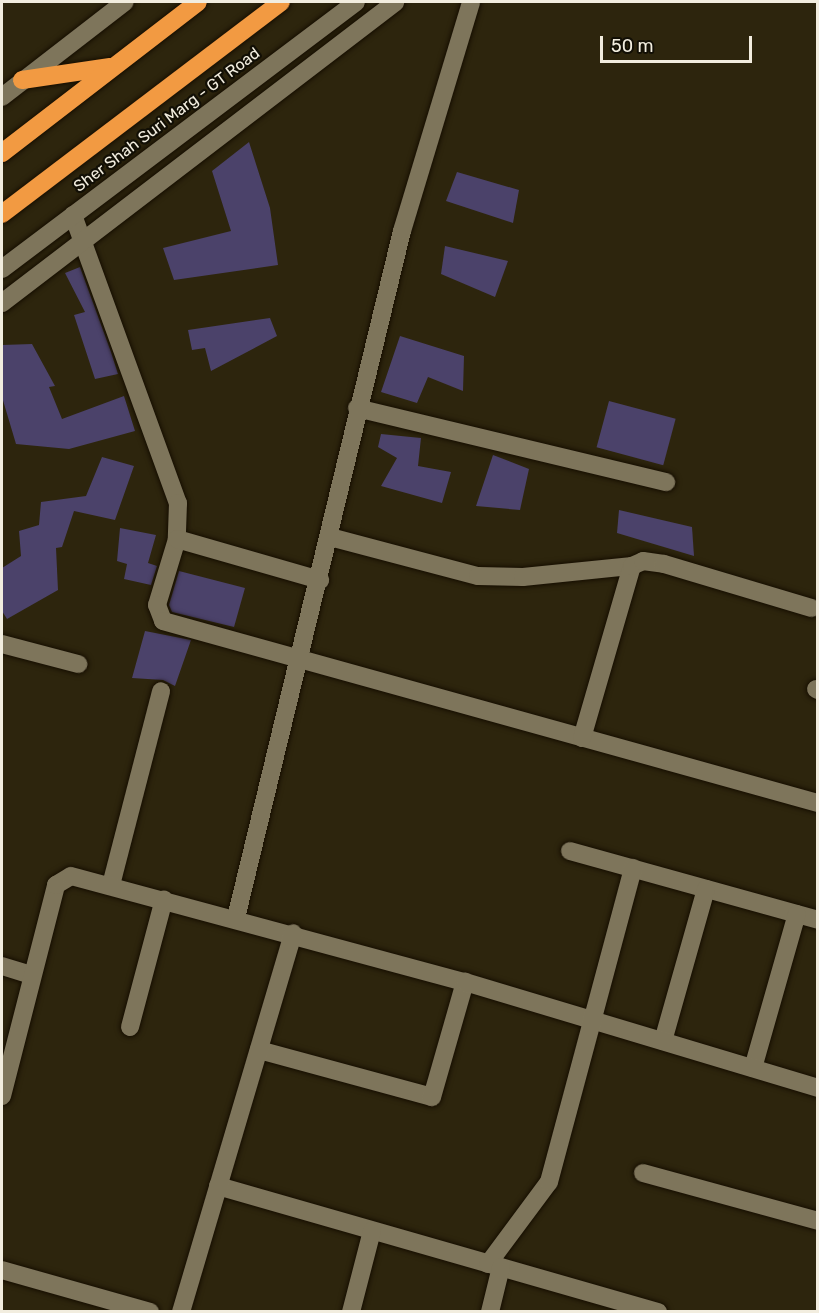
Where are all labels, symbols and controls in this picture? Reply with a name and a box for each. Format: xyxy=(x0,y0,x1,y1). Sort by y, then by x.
scale bar xyxy=(603,24,754,62)
text: 50 m xyxy=(611,35,654,57)
street label: Sher Shah Suri Marg - GT Road xyxy=(70,44,264,196)

